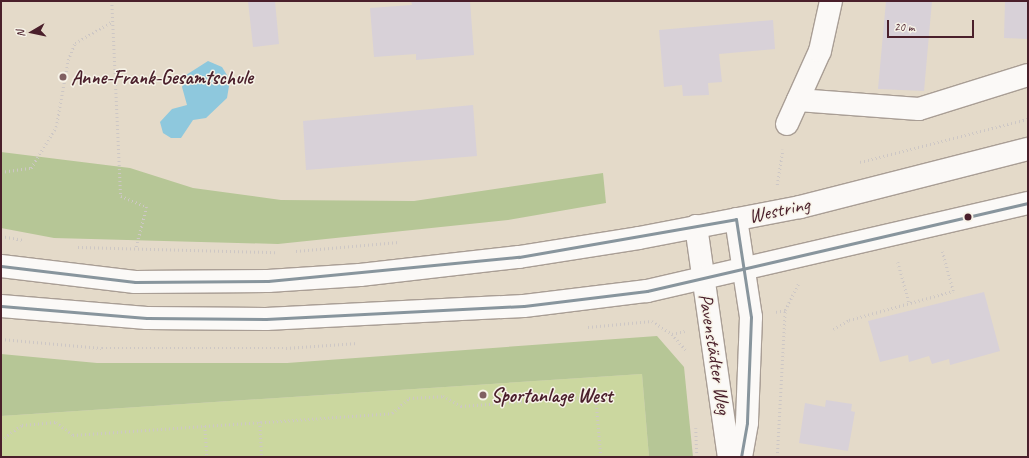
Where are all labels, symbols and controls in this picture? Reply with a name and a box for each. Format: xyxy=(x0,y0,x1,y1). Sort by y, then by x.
north arrow xyxy=(12,12,52,52)
scale bar xyxy=(889,12,976,38)
text: 20 m xyxy=(894,19,914,35)
text: N xyxy=(13,29,28,38)
place label: Anne-Frank-Gesamtschule xyxy=(71,65,253,89)
marker: Anne-Frank-Gesamtschule xyxy=(58,72,68,82)
street label: Westring xyxy=(746,192,812,228)
unlabelled marker xyxy=(963,212,973,222)
street label: Pavenstädter Weg xyxy=(694,292,736,416)
place label: Sportanlage West xyxy=(491,383,613,407)
marker: Sportanlage West xyxy=(478,390,488,400)

